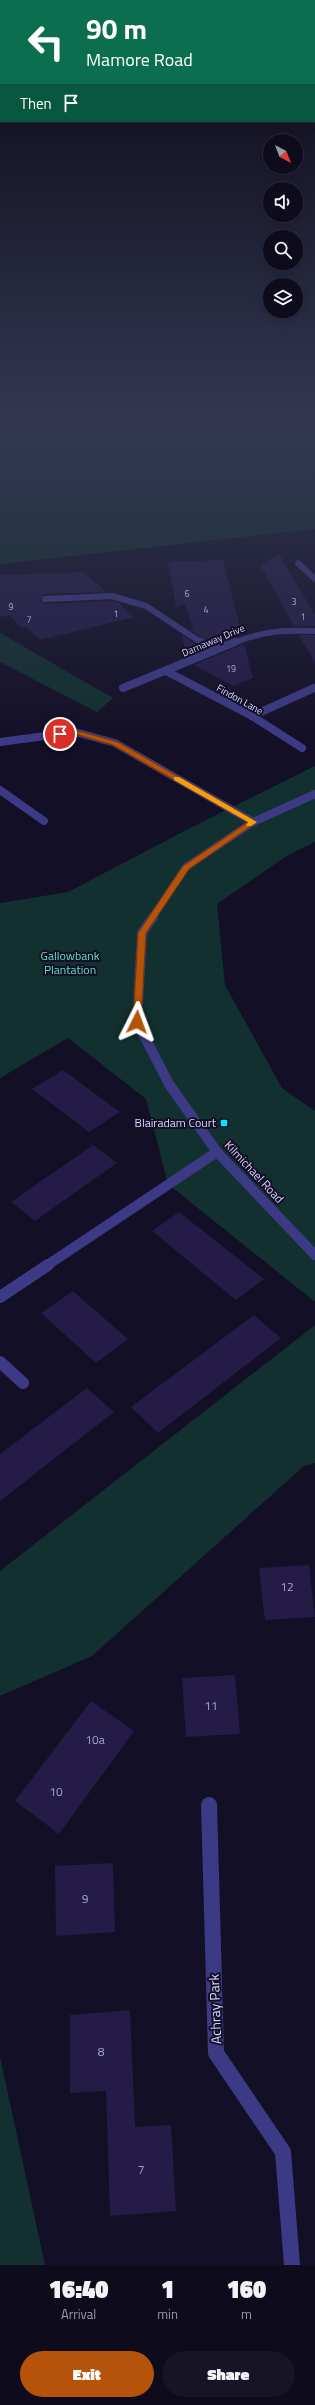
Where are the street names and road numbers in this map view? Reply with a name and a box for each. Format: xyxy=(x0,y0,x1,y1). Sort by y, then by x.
street label: Darnaway Drive xyxy=(180,621,247,660)
street label: Findon Lane xyxy=(214,680,266,718)
street label: Kilmichael Road xyxy=(220,1136,289,1207)
street label: Achray Park xyxy=(203,1973,226,2045)

